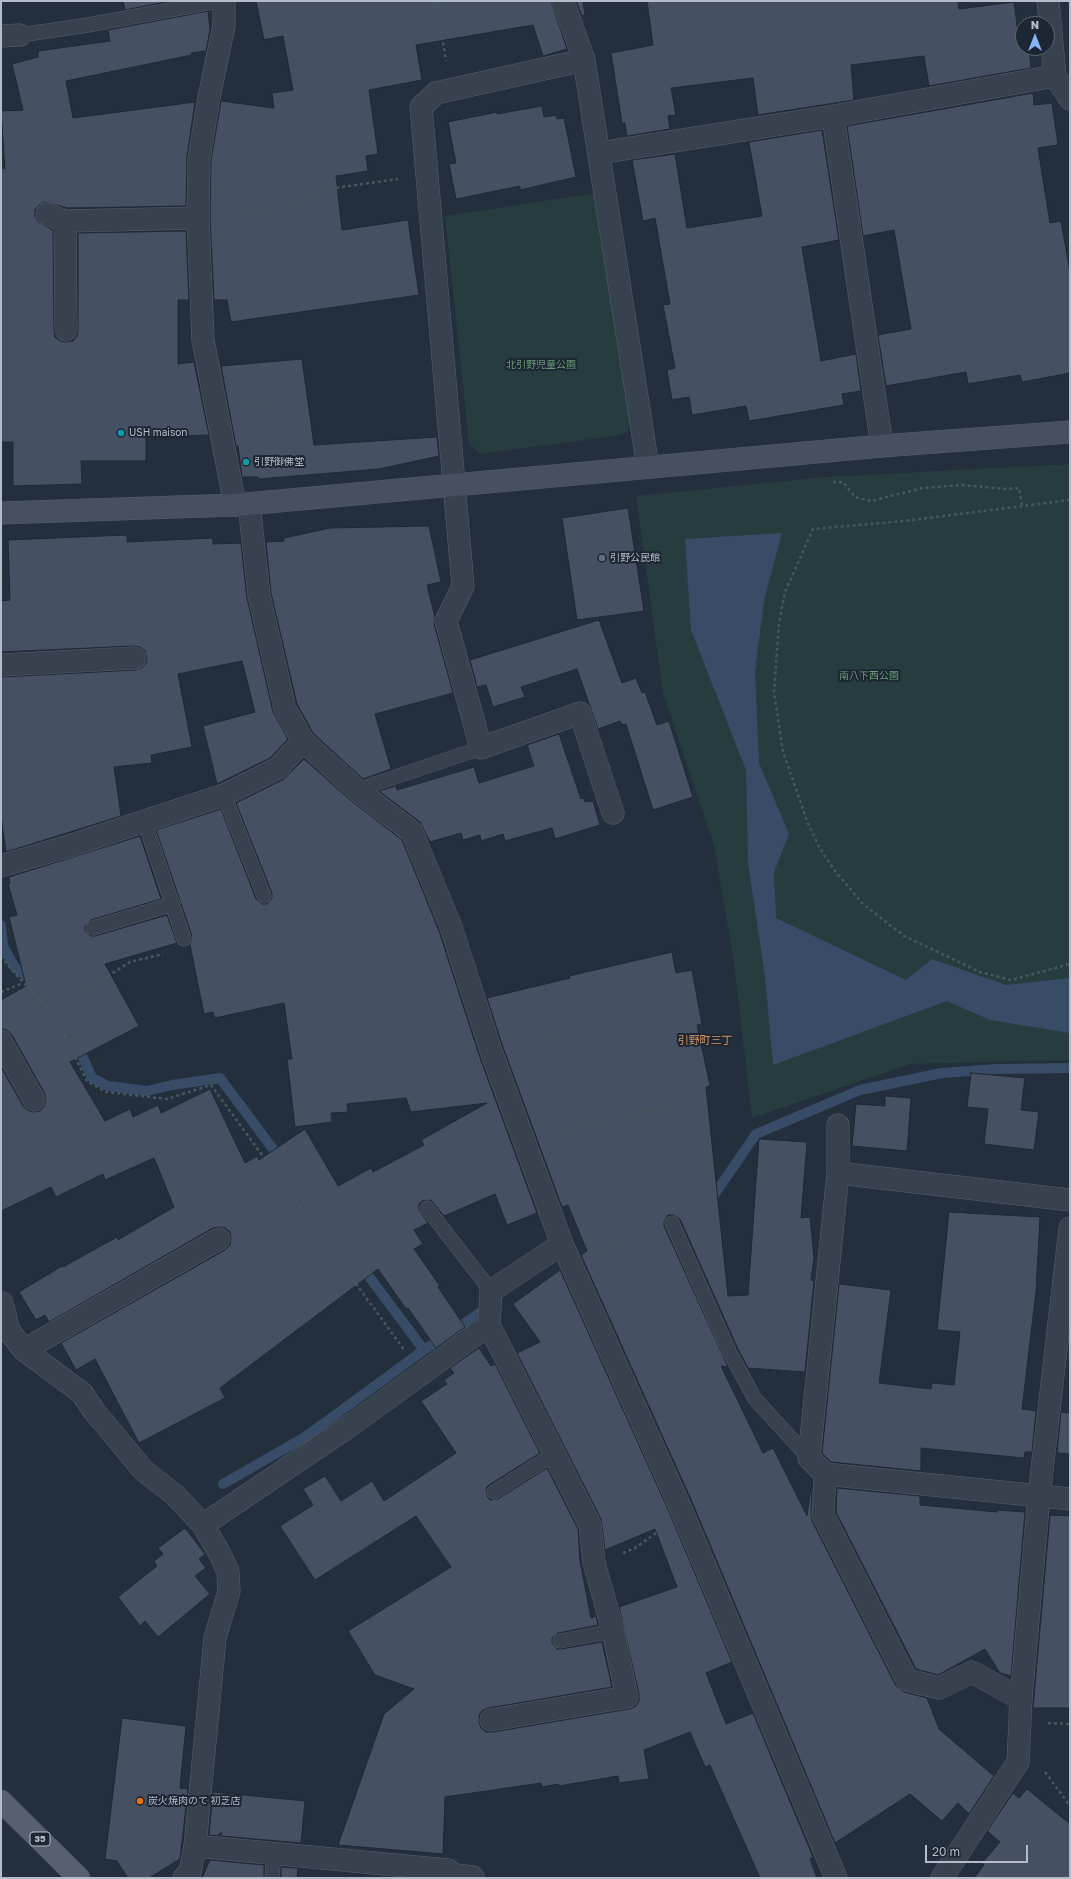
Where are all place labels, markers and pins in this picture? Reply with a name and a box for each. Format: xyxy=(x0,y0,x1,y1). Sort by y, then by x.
place label: USH maison xyxy=(129,427,187,439)
marker: USH maison xyxy=(116,428,126,438)
place label: 引野御佛堂 xyxy=(254,456,304,468)
marker: 引野御佛堂 xyxy=(241,457,251,467)
place label: 引野公民館 xyxy=(610,552,660,564)
marker: 引野公民館 xyxy=(597,553,607,563)
place label: 炭火焼肉のて 初芝店 xyxy=(148,1795,240,1807)
marker: 炭火焼肉のて 初芝店 xyxy=(135,1796,145,1806)

